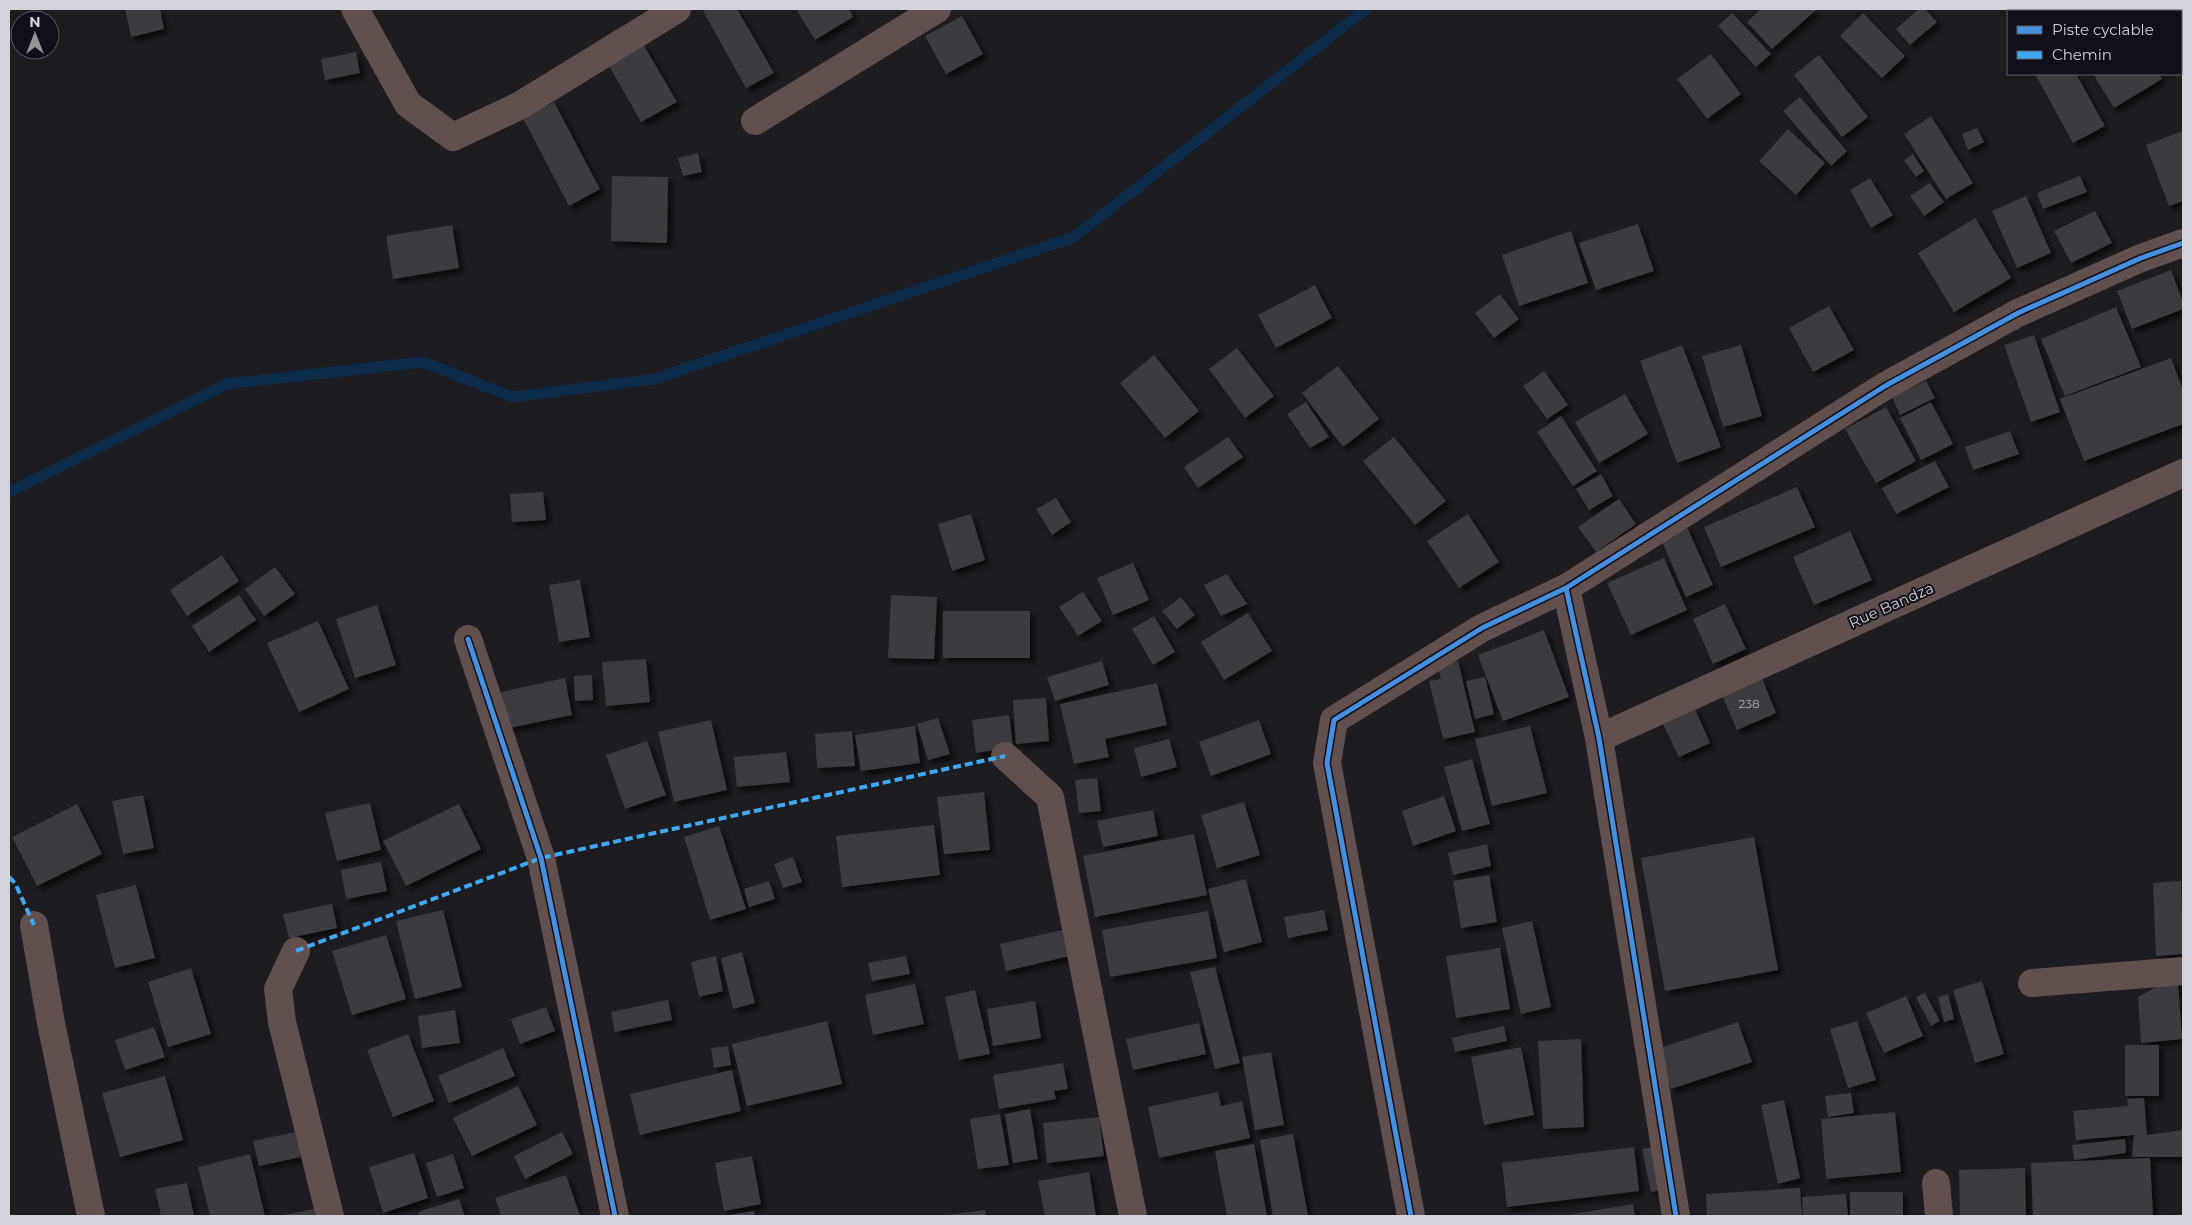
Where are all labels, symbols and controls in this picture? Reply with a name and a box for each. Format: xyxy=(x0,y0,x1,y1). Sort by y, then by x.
north arrow xyxy=(10,10,60,60)
legend xyxy=(2007,10,2182,75)
text: N xyxy=(29,13,41,31)
text: Piste cyclable xyxy=(2052,20,2154,39)
text: Chemin xyxy=(2052,45,2112,64)
street label: Rue Bandza xyxy=(1846,578,1936,632)
house number: 238 xyxy=(1738,696,1760,711)

